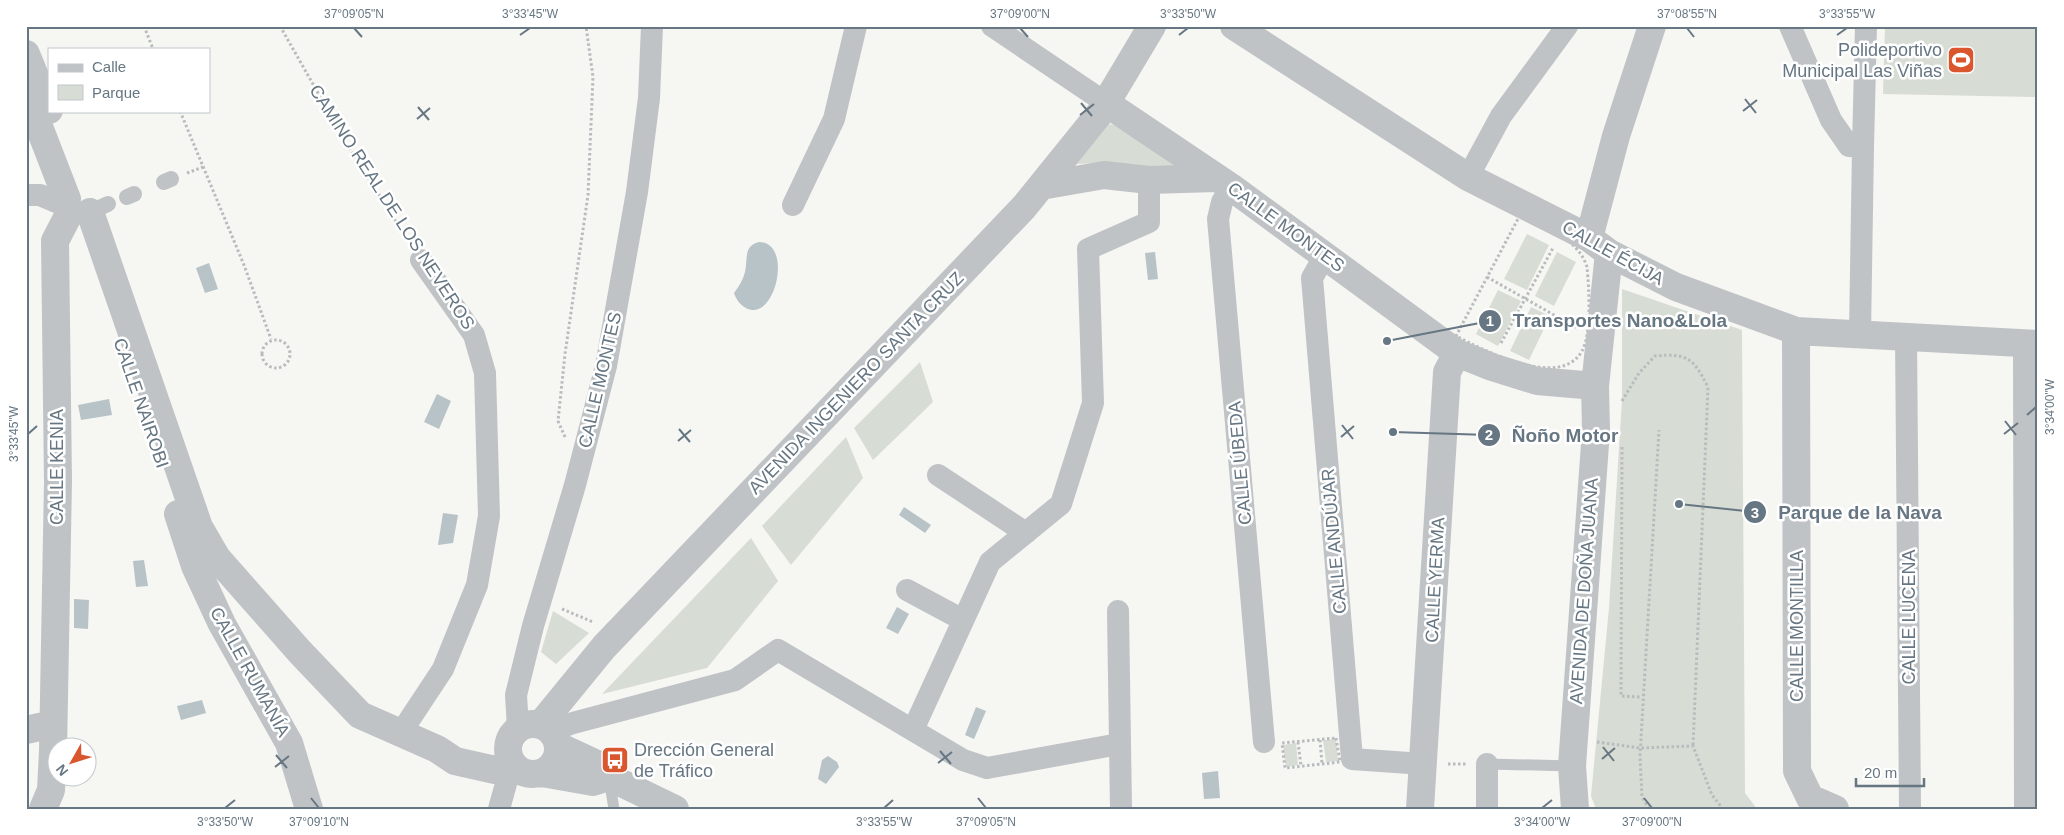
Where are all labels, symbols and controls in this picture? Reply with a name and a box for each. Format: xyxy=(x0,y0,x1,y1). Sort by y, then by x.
text: 37°09'05"N xyxy=(324,7,384,21)
text: 3°33'45"W xyxy=(502,7,559,21)
text: 37°09'00"N xyxy=(990,7,1050,21)
text: 3°33'50"W xyxy=(1160,7,1217,21)
text: 37°08'55"N xyxy=(1657,7,1717,21)
text: 3°33'55"W xyxy=(1819,7,1876,21)
place label: Polideportivo Municipal Las Viñas xyxy=(1782,40,1942,81)
sports icon: Polideportivo Municipal Las Viñas xyxy=(1946,45,1976,75)
legend xyxy=(48,48,210,112)
text: Calle xyxy=(92,58,126,75)
street label: CAMINO REAL DE LOS NEVEROS xyxy=(305,81,479,333)
text: Parque xyxy=(92,84,140,101)
street label: CALLE MONTES xyxy=(1224,178,1348,276)
street label: CALLE ÉCIJA xyxy=(1559,217,1667,289)
street label: AVENIDA INGENIERO SANTA CRUZ xyxy=(744,268,968,498)
callout: Transportes Nano&Lola xyxy=(1478,304,1737,338)
street label: CALLE MONTES xyxy=(575,310,625,450)
text: Transportes Nano&Lola xyxy=(1513,310,1728,331)
text: 1 xyxy=(1486,312,1494,329)
street label: CALLE NAIROBI xyxy=(109,335,173,471)
text: 3°34'00"W xyxy=(2043,378,2057,435)
street label: CALLE ÚBEDA xyxy=(1224,400,1255,526)
text: 3°33'45"W xyxy=(7,405,21,462)
street label: CALLE KENIA xyxy=(47,409,67,525)
callout: Ñoño Motor xyxy=(1477,418,1629,452)
text: Ñoño Motor xyxy=(1512,425,1619,446)
text: 2 xyxy=(1485,426,1493,443)
street label: CALLE ANDÚJAR xyxy=(1317,467,1350,615)
street label: AVENIDA DE DOÑA JUANA xyxy=(1565,477,1602,705)
callout: Parque de la Nava xyxy=(1743,495,1951,529)
text: Parque de la Nava xyxy=(1778,502,1942,523)
text: 3 xyxy=(1751,504,1759,521)
street label: CALLE YERMA xyxy=(1422,517,1448,643)
street label: CALLE LUCENA xyxy=(1899,549,1919,685)
street label: CALLE MONTILLA xyxy=(1787,550,1807,702)
street label: CALLE RUMANÍA xyxy=(206,604,294,740)
north arrow xyxy=(48,738,98,788)
place label: Drección General de Tráfico xyxy=(634,740,774,781)
bus stop icon: Drección General de Tráfico xyxy=(600,745,630,775)
scale bar xyxy=(1856,755,1924,787)
text: N xyxy=(52,761,71,779)
text: 20 m xyxy=(1864,764,1897,781)
text: 3°33'50"W xyxy=(197,815,254,829)
text: 37°09'10"N xyxy=(289,815,349,829)
text: 3°33'55"W xyxy=(856,815,913,829)
text: 37°09'05"N xyxy=(956,815,1016,829)
text: 3°34'00"W xyxy=(1514,815,1571,829)
text: 37°09'00"N xyxy=(1622,815,1682,829)

